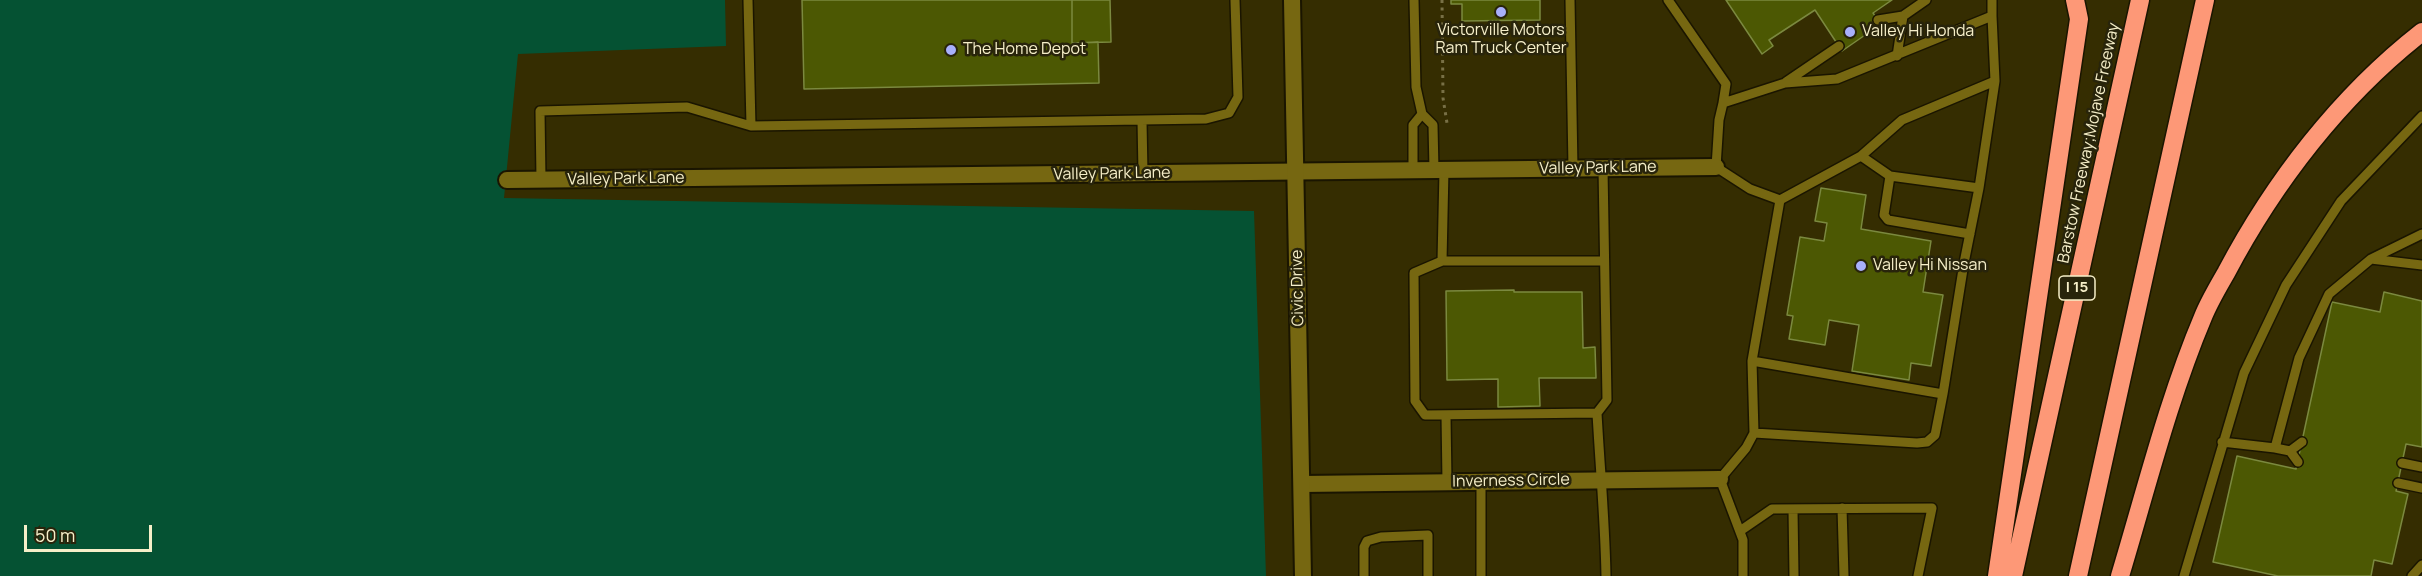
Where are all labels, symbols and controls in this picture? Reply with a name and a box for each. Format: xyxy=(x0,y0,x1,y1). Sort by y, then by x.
marker: Victorville Motors Ram Truck Center xyxy=(1494,5,1508,19)
place label: Victorville Motors Ram Truck Center xyxy=(1435,21,1567,59)
street label: Barstow Freeway;Mojave Freeway xyxy=(2054,21,2124,265)
place label: Valley Hi Honda xyxy=(1862,22,1974,42)
marker: Valley Hi Honda xyxy=(1843,25,1857,39)
place label: The Home Depot xyxy=(963,40,1086,60)
marker: The Home Depot xyxy=(944,43,958,57)
street label: Valley Park Lane xyxy=(1539,157,1657,179)
street label: Valley Park Lane xyxy=(1053,163,1171,185)
street label: Valley Park Lane xyxy=(567,168,685,190)
street label: Civic Drive xyxy=(1288,250,1308,326)
place label: Valley Hi Nissan xyxy=(1873,256,1987,276)
marker: Valley Hi Nissan xyxy=(1854,259,1868,273)
road number: I 15 xyxy=(2059,276,2095,300)
street label: Inverness Circle xyxy=(1452,470,1570,492)
scale bar xyxy=(27,513,154,551)
text: 50 m xyxy=(35,523,75,547)

